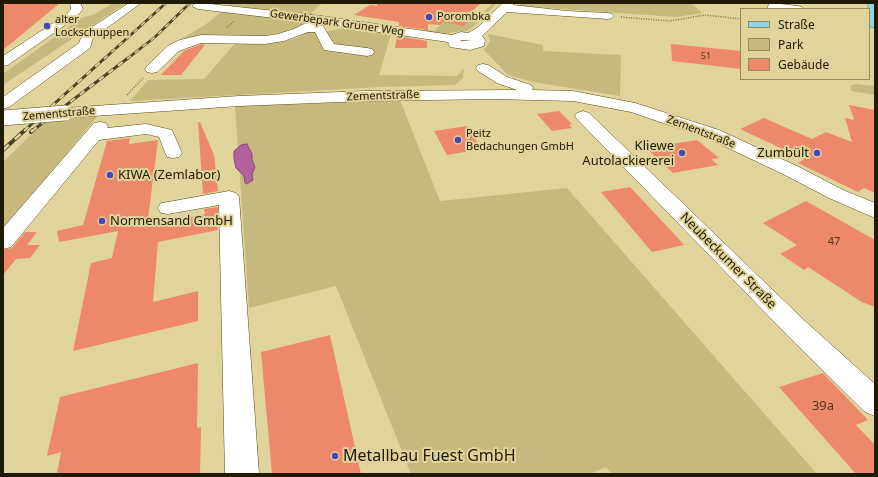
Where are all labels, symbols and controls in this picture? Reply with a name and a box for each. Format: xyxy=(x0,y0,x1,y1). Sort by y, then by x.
street label: Gewerbepark Grüner Weg xyxy=(269,7,405,39)
legend xyxy=(740,8,870,80)
place label: Porombka xyxy=(437,10,490,24)
marker: Porombka xyxy=(424,12,434,22)
place label: alter Lockschuppen xyxy=(55,13,129,39)
text: Straße xyxy=(778,16,815,33)
marker: alter Lockschuppen xyxy=(42,21,52,31)
text: Park xyxy=(778,36,803,53)
house number: 51 xyxy=(701,51,711,61)
text: Gebäude xyxy=(778,56,829,73)
street label: Zementstraße xyxy=(346,88,420,104)
street label: Zementstraße xyxy=(22,104,96,124)
street label: Zementstraße xyxy=(665,113,737,151)
place label: Peitz Bedachungen GmbH xyxy=(466,127,574,153)
marker: Peitz Bedachungen GmbH xyxy=(453,135,463,145)
place label: Kliewe Autolackiererei xyxy=(582,138,674,169)
place label: Zumbült xyxy=(757,145,809,161)
marker: Kliewe Autolackiererei xyxy=(677,148,687,158)
marker: Zumbült xyxy=(812,148,822,158)
place label: KIWA (Zemlabor) xyxy=(118,167,220,183)
marker: KIWA (Zemlabor) xyxy=(105,170,115,180)
street label: Neubeckumer Straße xyxy=(677,210,779,312)
place label: Normensand GmbH xyxy=(110,213,233,229)
marker: Normensand GmbH xyxy=(97,216,107,226)
house number: 47 xyxy=(828,235,840,249)
house number: 39a xyxy=(812,398,834,414)
place label: Metallbau Fuest GmbH xyxy=(343,446,516,466)
marker: Metallbau Fuest GmbH xyxy=(330,451,340,461)

